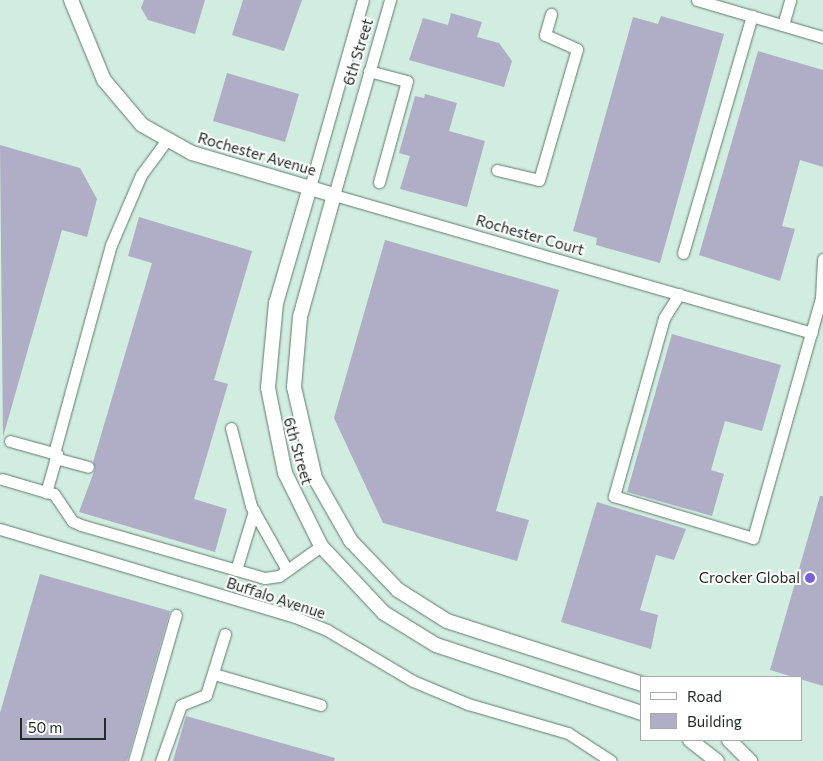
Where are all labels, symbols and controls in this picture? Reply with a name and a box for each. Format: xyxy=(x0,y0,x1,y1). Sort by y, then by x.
street label: 6th Street xyxy=(339,16,377,88)
street label: Rochester Avenue xyxy=(196,129,318,179)
street label: Rochester Court xyxy=(474,211,586,259)
street label: 6th Street xyxy=(280,415,316,487)
place label: Crocker Global xyxy=(699,569,800,587)
marker: Crocker Global xyxy=(804,572,816,584)
street label: Buffalo Avenue xyxy=(224,574,328,622)
legend xyxy=(640,676,803,741)
text: Road xyxy=(687,687,722,705)
scale bar xyxy=(22,708,109,740)
text: Building xyxy=(687,712,742,730)
text: 50 m xyxy=(28,718,62,736)

